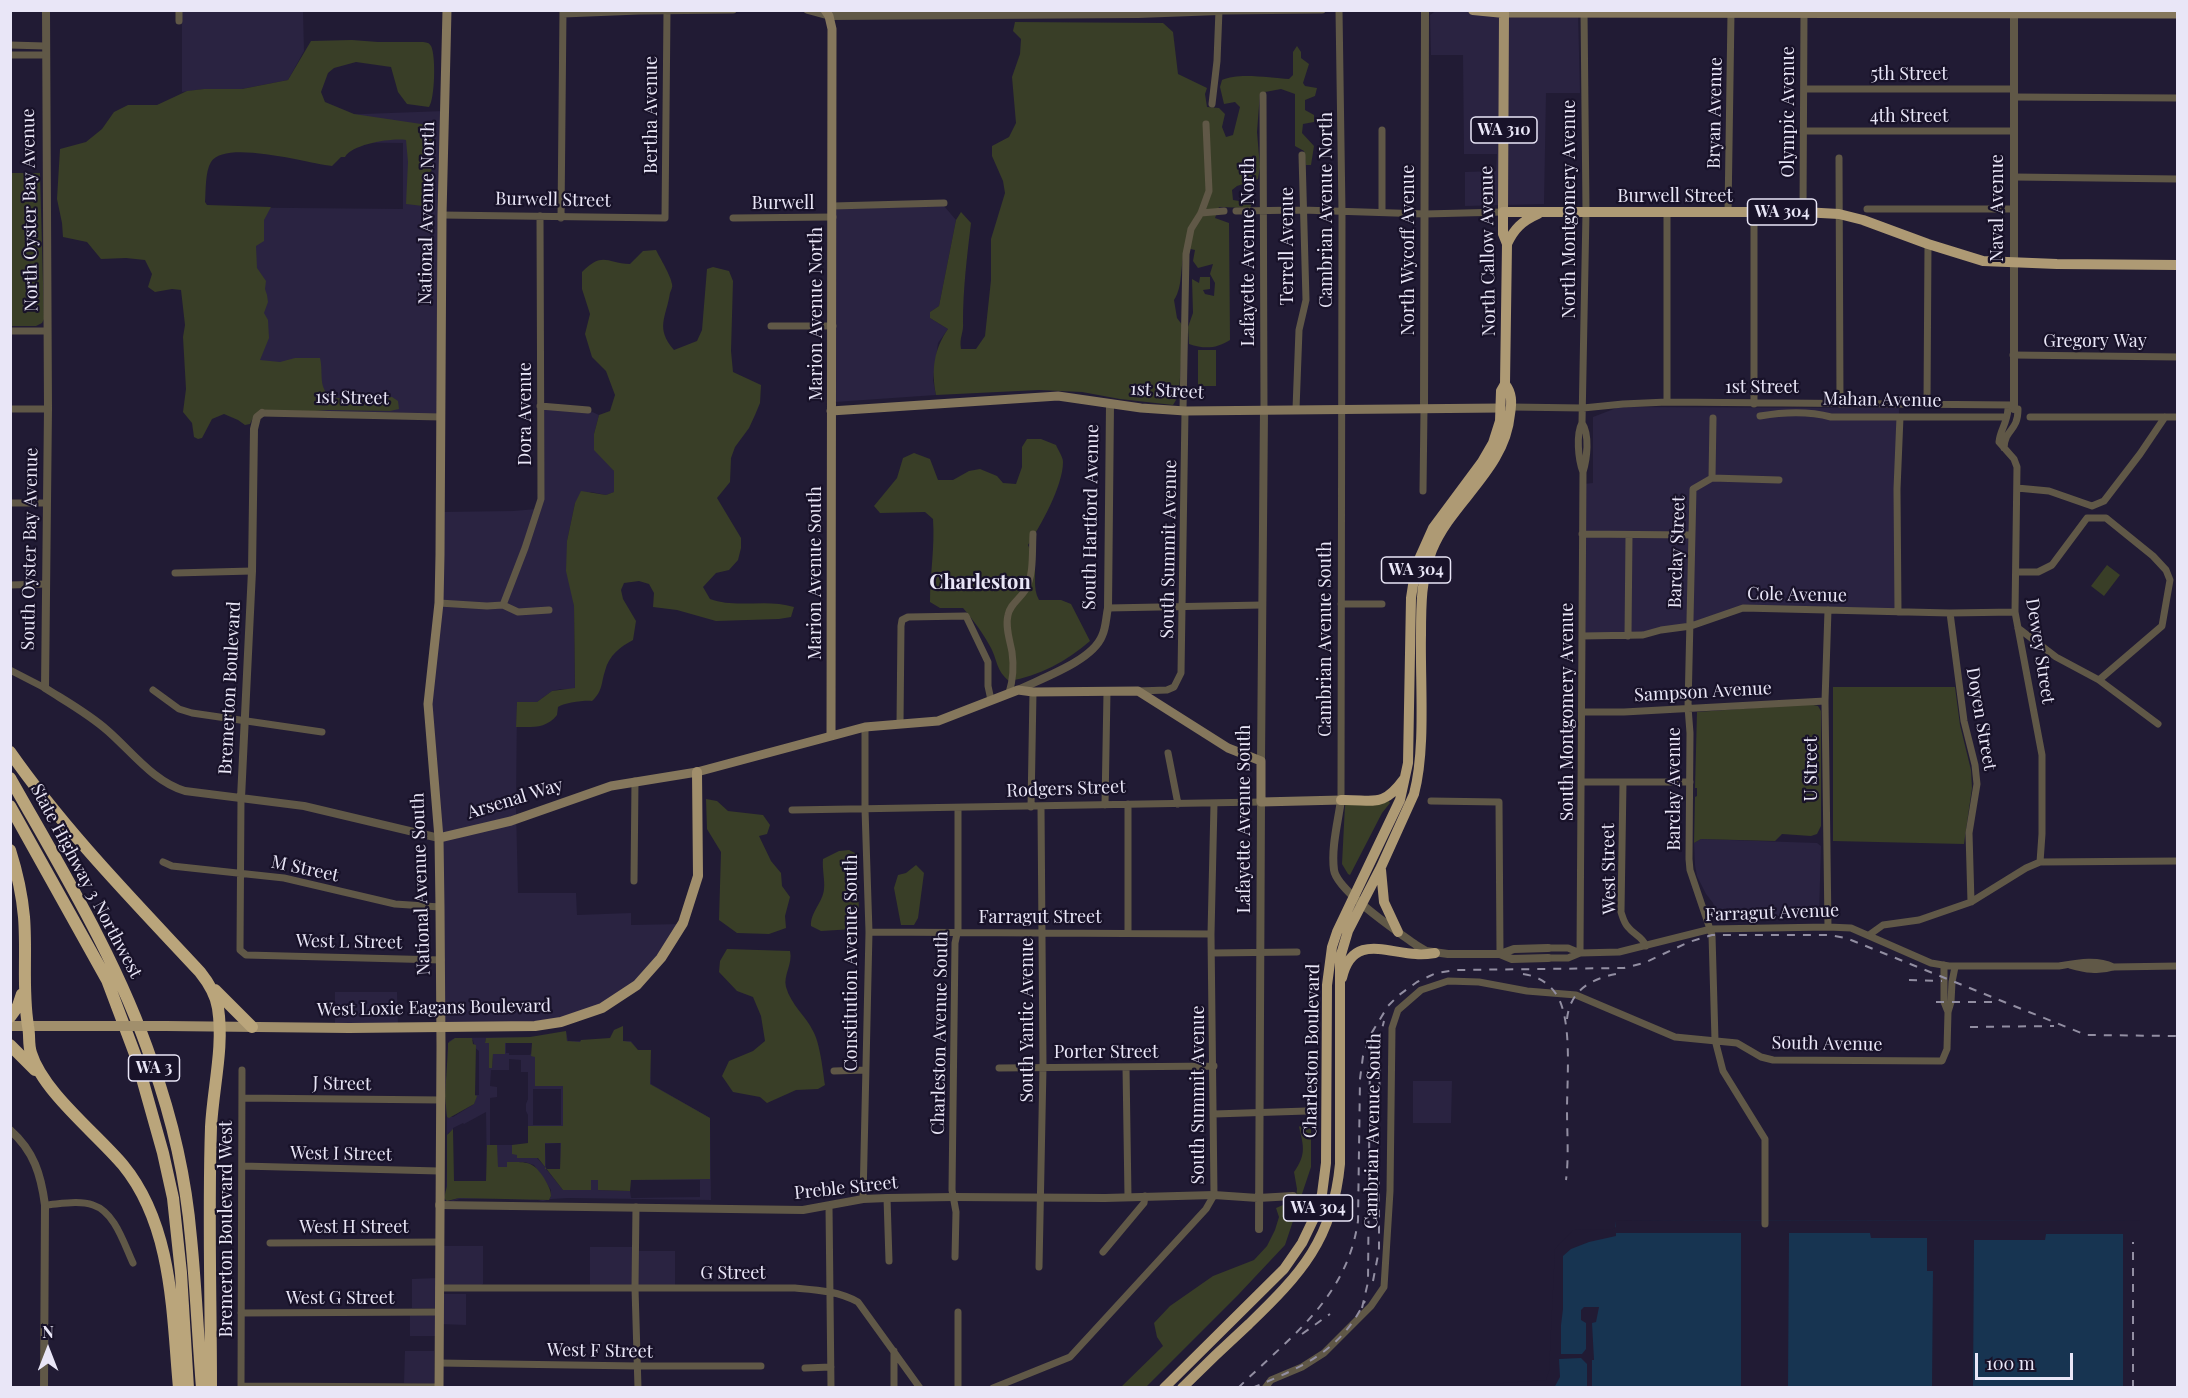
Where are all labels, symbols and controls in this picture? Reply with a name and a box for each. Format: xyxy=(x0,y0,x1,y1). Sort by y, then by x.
street label: Olympic Avenue xyxy=(1777,46,1799,178)
street label: Bertha Avenue xyxy=(640,56,662,174)
street label: Bryan Avenue xyxy=(1703,57,1727,169)
street label: 5th Street xyxy=(1870,63,1948,85)
street label: North Montgomery Avenue xyxy=(1558,100,1580,318)
street label: 4th Street xyxy=(1870,105,1948,127)
street label: North Oyster Bay Avenue xyxy=(17,108,43,312)
street label: Cambrian Avenue North xyxy=(1315,112,1337,308)
road number: WA 310 xyxy=(1471,117,1537,143)
street label: National Avenue North xyxy=(415,121,439,305)
street label: Naval Avenue xyxy=(1986,154,2008,262)
street label: Lafayette Avenue North xyxy=(1237,157,1259,347)
street label: North Wycoff Avenue xyxy=(1397,165,1419,335)
street label: North Callow Avenue xyxy=(1476,166,1500,336)
street label: Burwell Street xyxy=(1617,185,1733,207)
street label: Terrell Avenue xyxy=(1276,187,1298,305)
street label: Burwell Street xyxy=(495,188,611,212)
street label: Burwell xyxy=(752,192,814,214)
road number: WA 304 xyxy=(1748,199,1816,225)
street label: Marion Avenue North xyxy=(805,227,827,401)
street label: Gregory Way xyxy=(2043,330,2147,352)
street label: Dora Avenue xyxy=(514,362,536,466)
street label: 1st Street xyxy=(1725,376,1799,398)
street label: 1st Street xyxy=(1130,378,1204,404)
street label: 1st Street xyxy=(315,387,389,409)
street label: Mahan Avenue xyxy=(1822,388,1942,412)
street label: South Hartford Avenue xyxy=(1079,424,1103,610)
street label: South Oyster Bay Avenue xyxy=(17,447,43,651)
street label: South Summit Avenue xyxy=(1157,459,1181,639)
street label: Marion Avenue South xyxy=(804,486,826,660)
street label: Barclay Street xyxy=(1664,495,1690,609)
street label: Cambrian Avenue South xyxy=(1314,541,1336,737)
road number: WA 304 xyxy=(1382,557,1450,583)
district label: Charleston xyxy=(929,571,1031,595)
street label: Cole Avenue xyxy=(1747,583,1847,607)
street label: Dewey Street xyxy=(2021,597,2059,705)
street label: Bremerton Boulevard xyxy=(215,601,245,775)
street label: South Montgomery Avenue xyxy=(1556,603,1578,821)
street label: Doyen Street xyxy=(1961,666,2001,772)
street label: Sampson Avenue xyxy=(1634,678,1772,706)
street label: Lafayette Avenue South xyxy=(1233,725,1255,913)
street label: Barclay Avenue xyxy=(1663,727,1685,851)
street label: U Street xyxy=(1800,736,1822,802)
street label: Arsenal Way xyxy=(464,774,566,824)
street label: Rodgers Street xyxy=(1006,776,1126,802)
street label: State Highway 3 Northwest xyxy=(26,780,146,982)
street label: National Avenue South xyxy=(407,792,435,976)
street label: West Street xyxy=(1597,823,1621,915)
street label: M Street xyxy=(269,851,341,887)
street label: Constitution Avenue South xyxy=(840,854,862,1072)
street label: Farragut Avenue xyxy=(1705,900,1839,926)
street label: Farragut Street xyxy=(978,906,1102,928)
street label: West L Street xyxy=(296,930,402,954)
street label: Charleston Avenue South xyxy=(927,931,953,1135)
street label: South Yantic Avenue xyxy=(1016,938,1038,1102)
street label: Charleston Boulevard xyxy=(1300,964,1324,1138)
street label: West Loxie Eagans Boulevard xyxy=(317,995,551,1021)
street label: South Summit Avenue xyxy=(1187,1005,1209,1185)
street label: South Avenue xyxy=(1771,1032,1883,1056)
street label: Cambrian Avenue South xyxy=(1360,1033,1386,1229)
street label: Porter Street xyxy=(1054,1041,1158,1063)
road number: WA 3 xyxy=(128,1055,180,1081)
street label: J Street xyxy=(312,1073,372,1095)
street label: Bremerton Boulevard West xyxy=(215,1121,237,1337)
street label: West I Street xyxy=(290,1142,392,1166)
street label: Preble Street xyxy=(793,1172,899,1204)
road number: WA 304 xyxy=(1284,1195,1352,1221)
street label: West H Street xyxy=(299,1216,409,1238)
street label: G Street xyxy=(700,1262,766,1284)
street label: West G Street xyxy=(286,1287,394,1309)
north arrow xyxy=(18,1320,78,1380)
text: N xyxy=(42,1321,54,1342)
street label: West F Street xyxy=(547,1339,653,1363)
scale bar xyxy=(1978,1341,2076,1379)
text: 100 m xyxy=(1986,1351,2035,1375)

